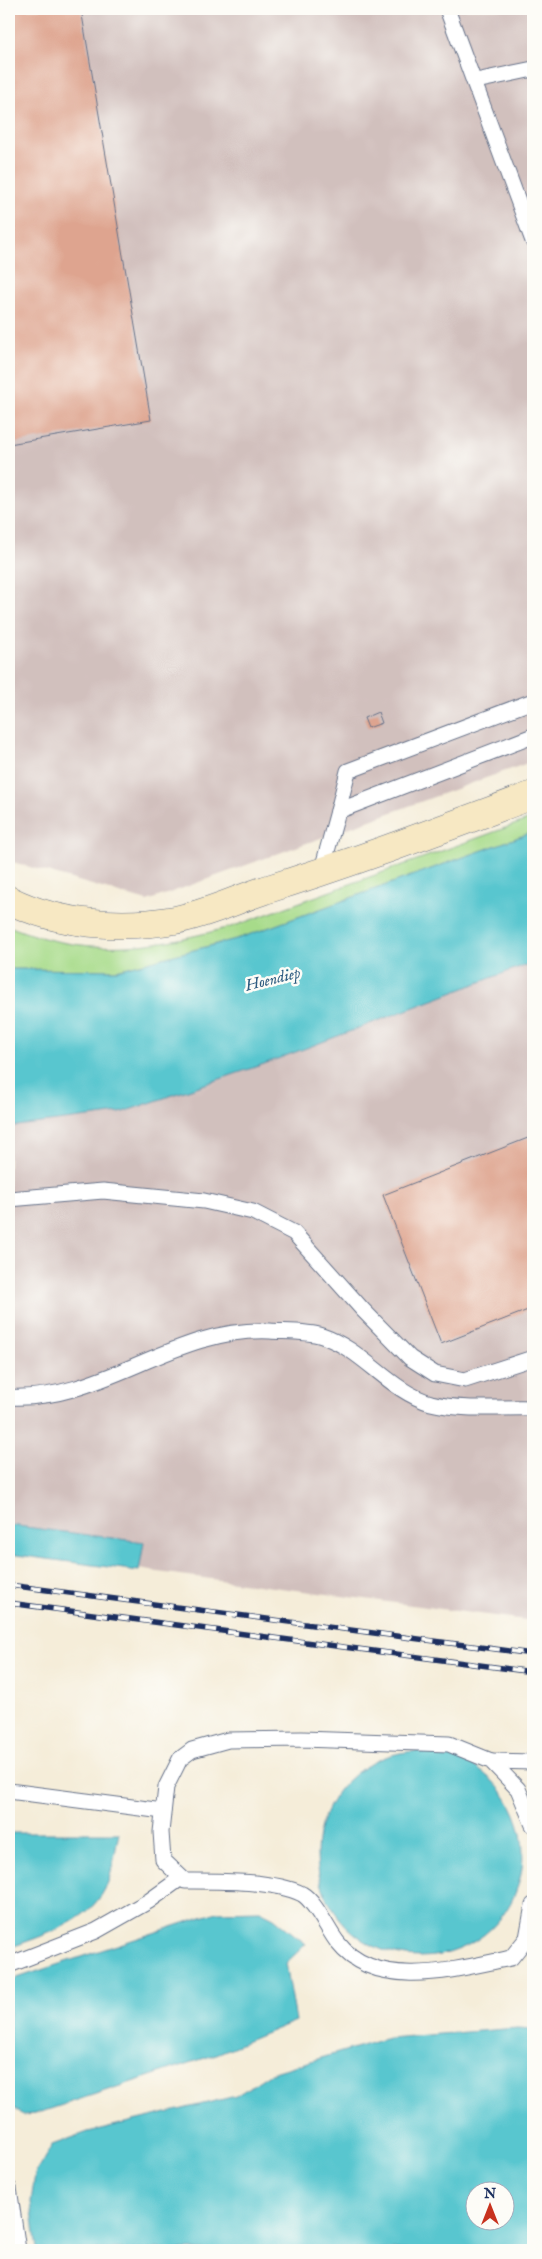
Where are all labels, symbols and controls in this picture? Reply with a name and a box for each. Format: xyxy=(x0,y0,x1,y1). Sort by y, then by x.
water label: Hoendiep xyxy=(242,963,303,997)
north arrow xyxy=(464,2182,514,2232)
text: N xyxy=(483,2185,496,2203)

